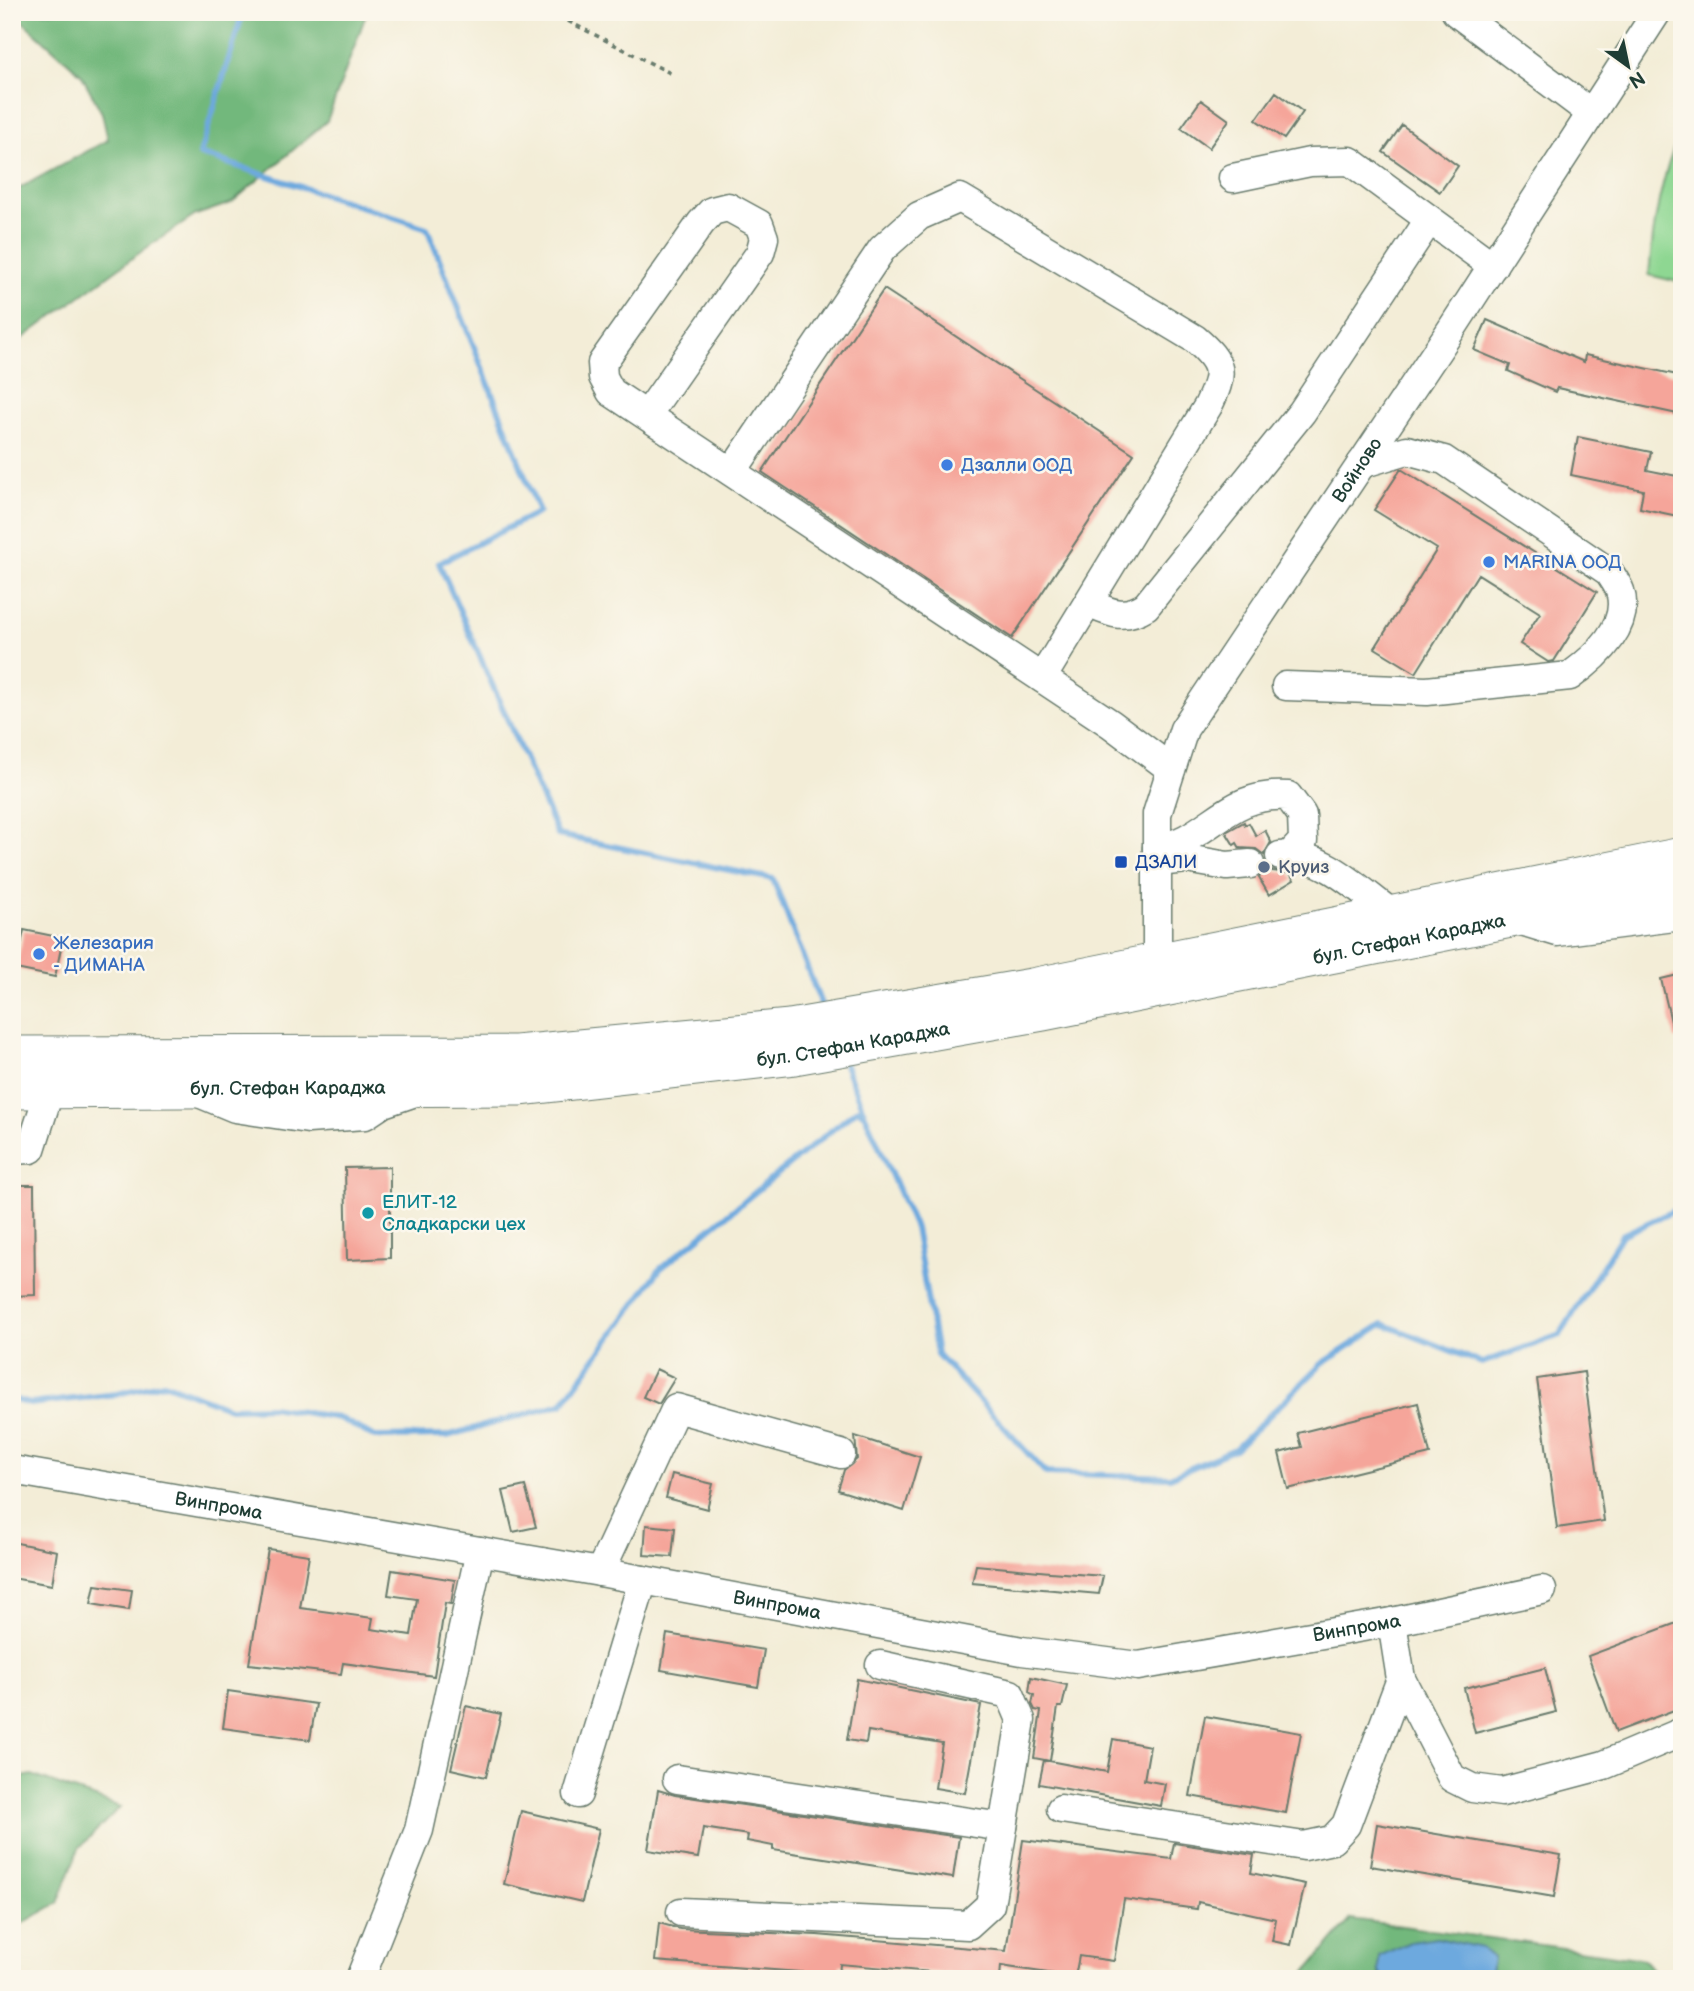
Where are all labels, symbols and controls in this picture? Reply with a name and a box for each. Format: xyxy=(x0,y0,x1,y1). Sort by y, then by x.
north arrow xyxy=(1592,32,1662,102)
text: N xyxy=(1624,65,1649,93)
street label: Войново xyxy=(1327,433,1387,507)
place label: Дзалли ООД xyxy=(961,454,1072,477)
marker: Дзалли ООД xyxy=(939,457,955,473)
place label: MARINA ООД xyxy=(1503,551,1622,574)
marker: MARINA ООД xyxy=(1481,554,1497,570)
place label: ДЗАЛИ xyxy=(1135,851,1197,874)
marker: ДЗАЛИ xyxy=(1113,854,1129,870)
place label: Круиз xyxy=(1278,856,1329,879)
marker: Круиз xyxy=(1256,859,1272,875)
street label: бул. Стефан Караджа xyxy=(1311,909,1507,970)
place label: Железария - ДИМАНА xyxy=(53,932,154,977)
marker: Железария - ДИМАНА xyxy=(31,946,47,962)
street label: бул. Стефан Караджа xyxy=(756,1017,952,1072)
street label: бул. Стефан Караджа xyxy=(190,1076,386,1100)
place label: ЕЛИТ-12 Сладкарски цех xyxy=(382,1191,526,1236)
marker: ЕЛИТ-12 Сладкарски цех xyxy=(360,1205,376,1221)
street label: Винпрома xyxy=(173,1487,265,1525)
street label: Винпрома xyxy=(731,1586,823,1625)
street label: Винпрома xyxy=(1311,1609,1403,1647)

